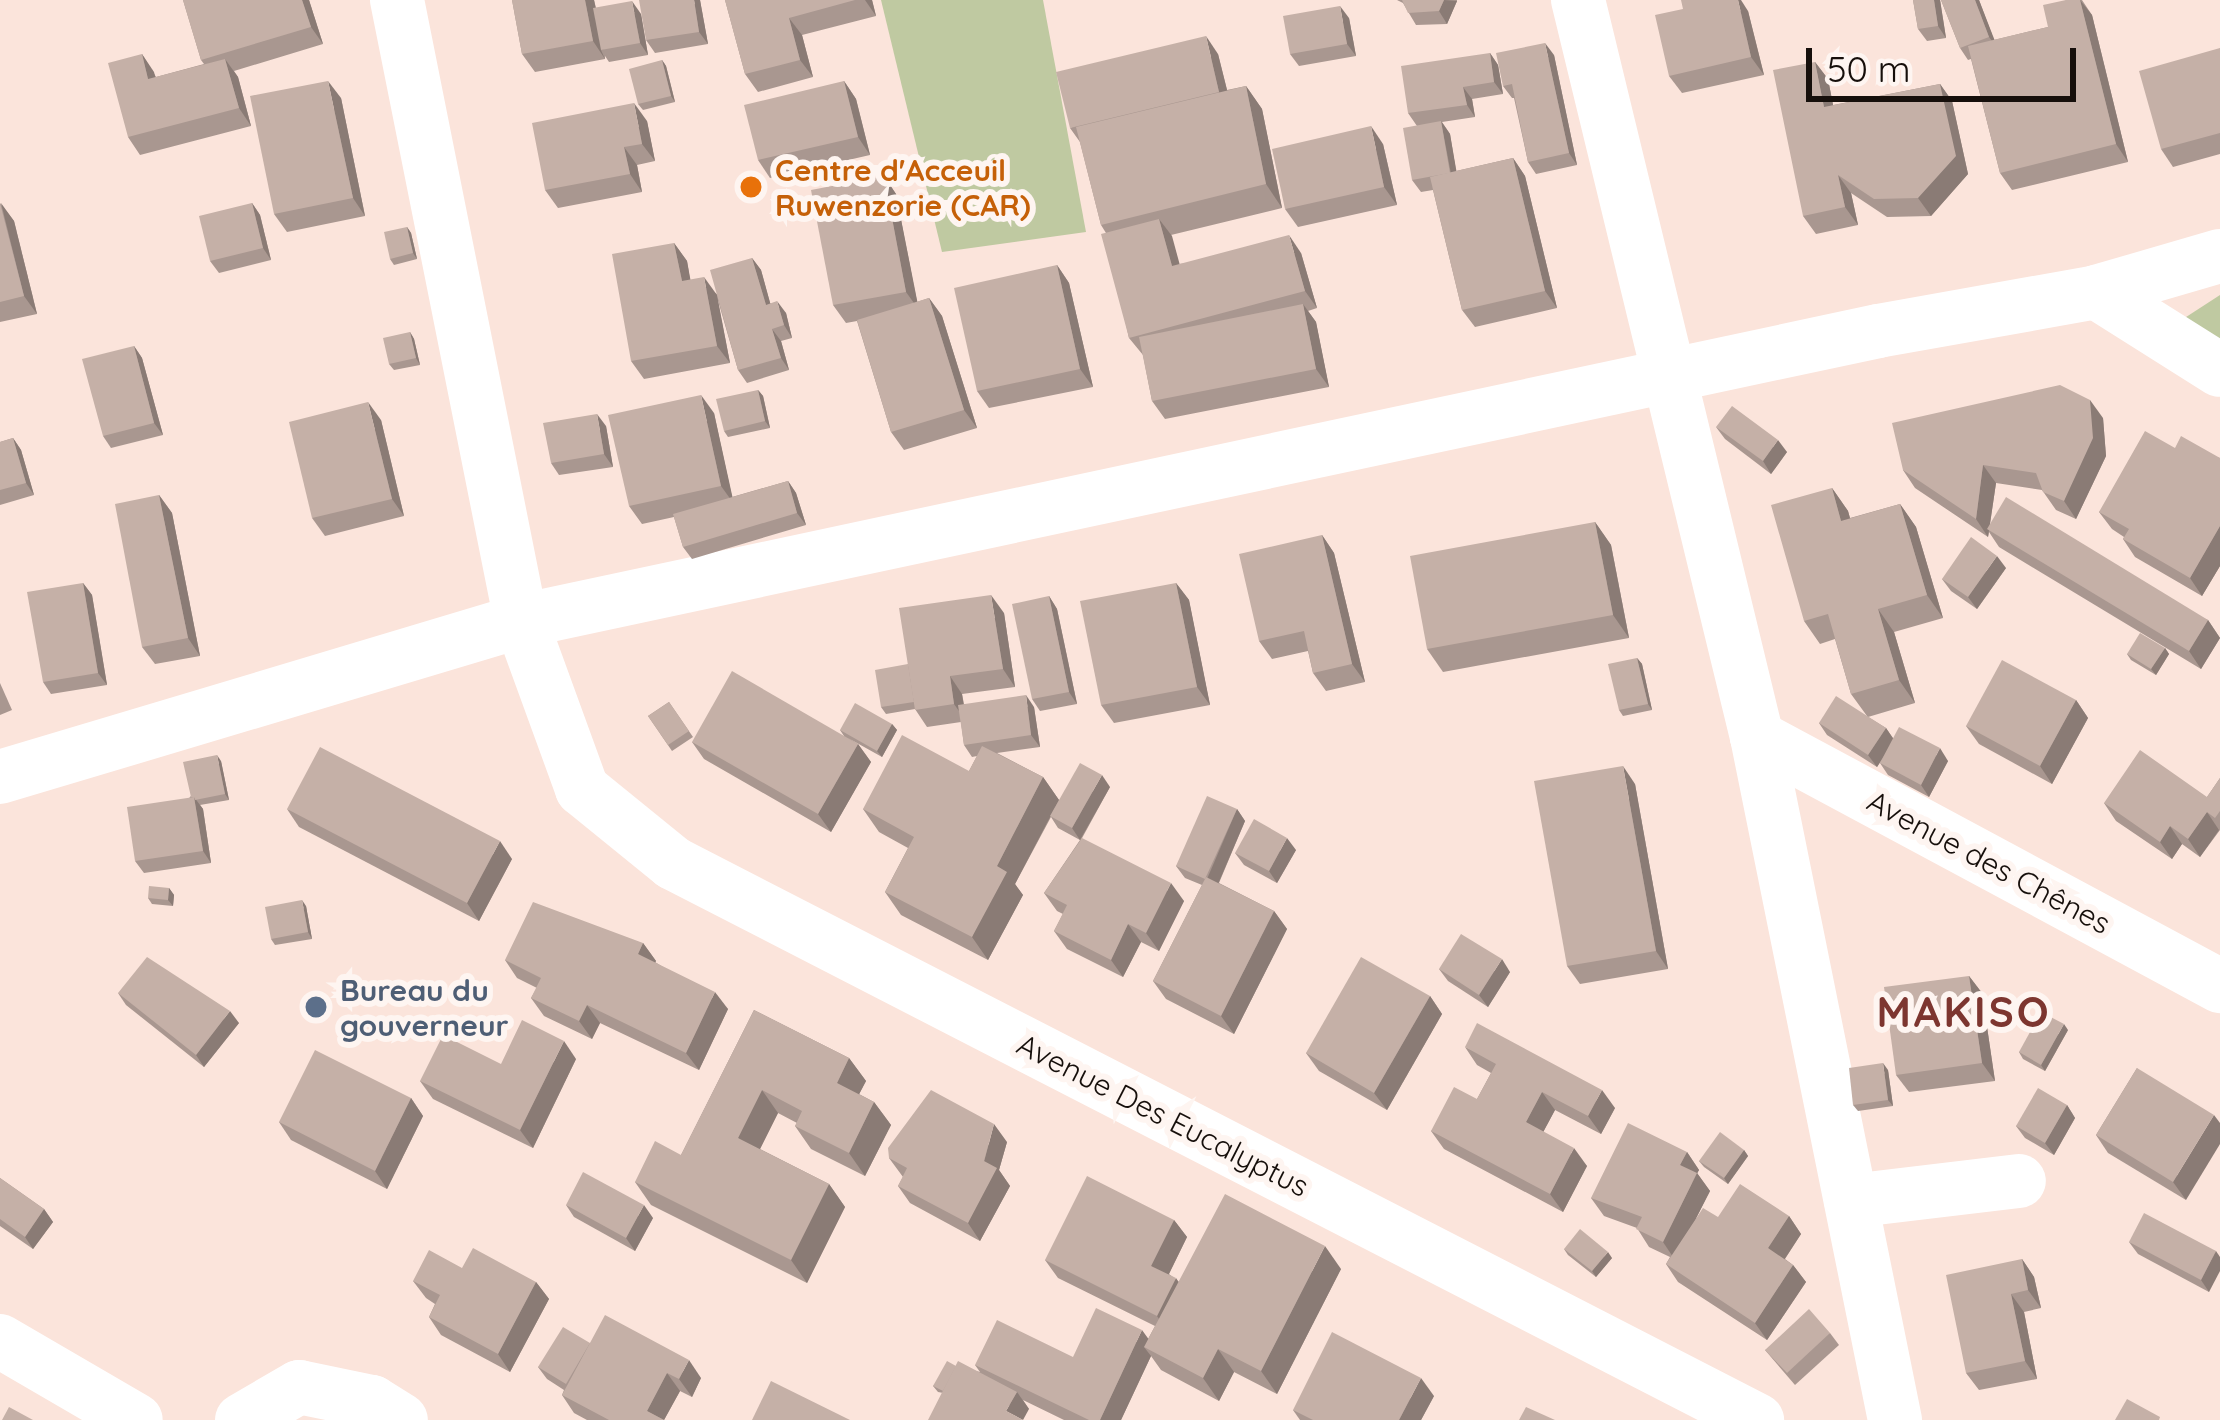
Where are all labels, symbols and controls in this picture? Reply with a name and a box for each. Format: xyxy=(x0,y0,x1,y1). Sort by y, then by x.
scale bar xyxy=(1812,24,2082,98)
text: 50 m xyxy=(1827,46,1911,91)
place label: Centre d'Acceuil Ruwenzorie (CAR) xyxy=(775,152,1031,222)
marker: Centre d'Acceuil Ruwenzorie (CAR) xyxy=(738,174,764,200)
street label: Avenue des Chênes xyxy=(1861,783,2117,941)
place label: Bureau du gouverneur xyxy=(340,972,509,1042)
district label: MAKISO xyxy=(1876,987,2052,1037)
marker: Bureau du gouverneur xyxy=(303,994,329,1020)
street label: Avenue Des Eucalyptus xyxy=(1011,1026,1315,1204)

